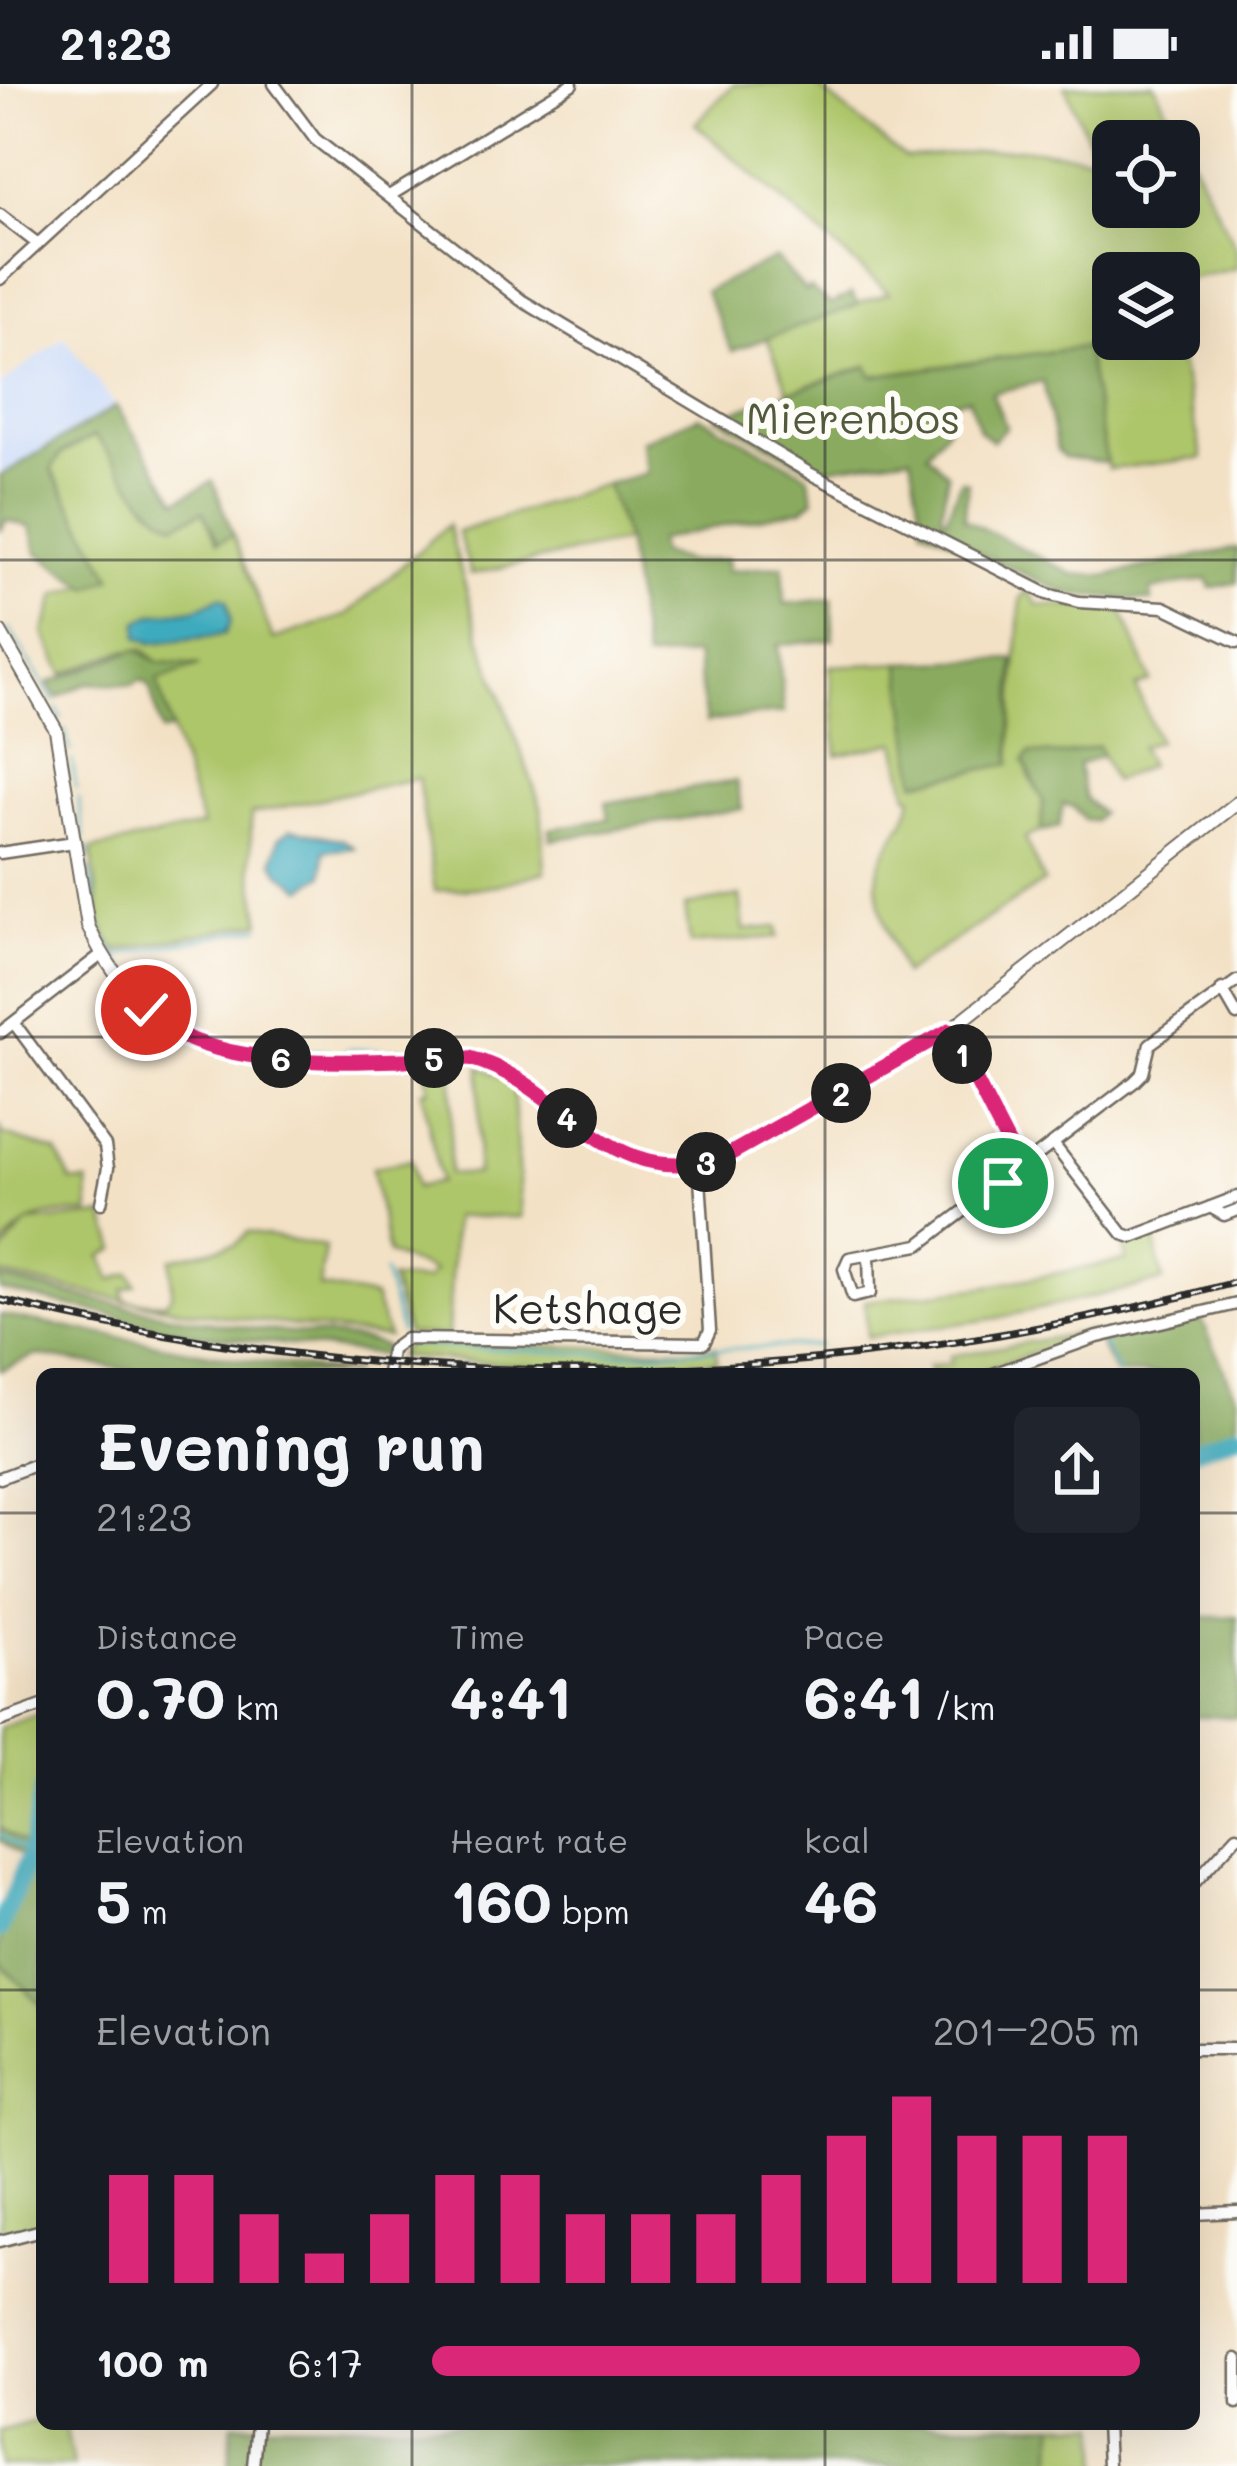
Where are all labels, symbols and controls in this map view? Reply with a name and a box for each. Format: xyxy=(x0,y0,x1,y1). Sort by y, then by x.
text: 21:23 xyxy=(60,13,172,71)
map controls xyxy=(1092,120,1200,360)
button: locate xyxy=(1092,120,1200,228)
button: layers xyxy=(1092,252,1200,360)
park label: Mierenbos xyxy=(746,390,960,445)
pin xyxy=(95,959,197,1061)
icon: check xyxy=(113,977,179,1043)
pin: 1 xyxy=(932,1024,992,1084)
pin: 6 xyxy=(251,1028,311,1088)
pin: 5 xyxy=(404,1028,464,1088)
text: 1 xyxy=(955,1032,969,1075)
text: 6 xyxy=(271,1036,291,1079)
text: 5 xyxy=(424,1036,444,1079)
pin: 2 xyxy=(811,1063,871,1123)
text: 2 xyxy=(832,1071,850,1114)
pin: 4 xyxy=(537,1088,597,1148)
text: 4 xyxy=(557,1096,577,1139)
pin: 3 xyxy=(676,1132,736,1192)
pin xyxy=(952,1132,1054,1234)
text: 3 xyxy=(696,1140,716,1183)
icon: arrive xyxy=(970,1150,1036,1216)
street label: Ketshage xyxy=(493,1280,683,1335)
text: Evening run xyxy=(96,1402,485,1488)
button: share xyxy=(1014,1407,1140,1533)
text: 21:23 xyxy=(96,1490,192,1541)
text: Distance xyxy=(96,1614,238,1657)
text: Time xyxy=(450,1614,525,1657)
text: Pace xyxy=(804,1614,885,1657)
text: 0.70 xyxy=(96,1657,225,1735)
text: 4:41 xyxy=(450,1657,572,1735)
text: 6:41 xyxy=(804,1657,924,1735)
text: km xyxy=(225,1685,279,1728)
text: /km xyxy=(924,1685,996,1728)
text: Elevation xyxy=(96,1818,244,1861)
text: Heart rate xyxy=(450,1818,628,1861)
text: kcal xyxy=(804,1818,870,1861)
text: 5 xyxy=(96,1861,131,1939)
text: 160 xyxy=(450,1861,551,1939)
text: 46 xyxy=(804,1861,878,1939)
text: m xyxy=(131,1889,168,1932)
text: bpm xyxy=(551,1889,630,1932)
text: Elevation xyxy=(96,2004,271,2055)
text: 201–205 m xyxy=(933,2004,1140,2055)
text: 100 m xyxy=(96,2336,208,2387)
text: 6:17 xyxy=(288,2336,363,2387)

